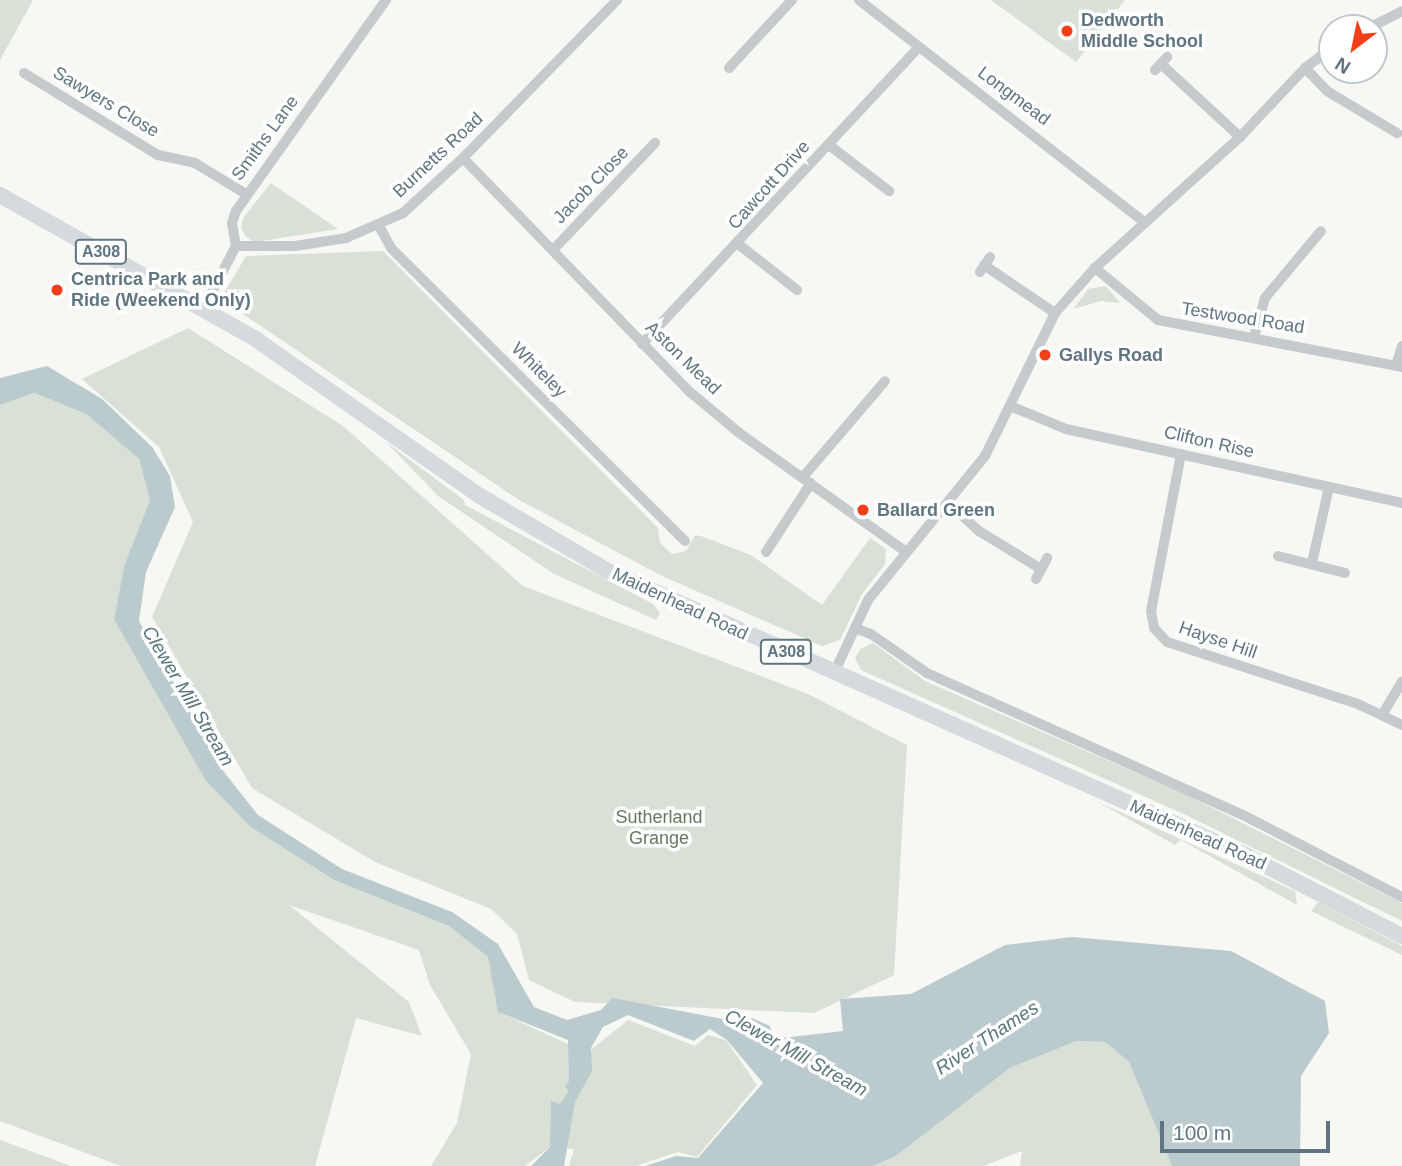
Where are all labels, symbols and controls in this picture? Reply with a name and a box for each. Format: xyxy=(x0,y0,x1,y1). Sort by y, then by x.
place label: Dedworth Middle School xyxy=(1081,10,1203,52)
north arrow xyxy=(1318,14,1388,84)
marker: Dedworth Middle School xyxy=(1059,23,1075,39)
text: N xyxy=(1331,53,1354,78)
street label: Sawyers Close xyxy=(49,62,163,142)
street label: Longmead xyxy=(974,62,1054,130)
street label: Smiths Lane xyxy=(227,91,303,185)
street label: Burnetts Road xyxy=(389,108,487,202)
street label: Cawcott Drive xyxy=(723,136,815,234)
street label: Jacob Close xyxy=(549,142,633,228)
road number: A308 xyxy=(75,240,127,264)
place label: Centrica Park and Ride (Weekend Only) xyxy=(71,269,251,312)
marker: Centrica Park and Ride (Weekend Only) xyxy=(49,282,65,298)
street label: Testwood Road xyxy=(1180,298,1306,338)
street label: Aston Mead xyxy=(641,317,725,399)
street label: Whiteley xyxy=(507,338,571,402)
place label: Gallys Road xyxy=(1059,344,1163,366)
marker: Gallys Road xyxy=(1037,347,1053,363)
street label: Clifton Rise xyxy=(1162,421,1256,463)
place label: Ballard Green xyxy=(877,499,995,521)
marker: Ballard Green xyxy=(855,502,871,518)
street label: Maidenhead Road xyxy=(609,563,751,645)
street label: Hayse Hill xyxy=(1176,617,1260,663)
water label: Clewer Mill Stream xyxy=(137,622,239,770)
road number: A308 xyxy=(760,639,812,664)
street label: Maidenhead Road xyxy=(1126,795,1270,875)
park label: Sutherland Grange xyxy=(615,807,703,850)
water label: River Thames xyxy=(931,996,1043,1080)
water label: Clewer Mill Stream xyxy=(721,1004,871,1102)
scale bar xyxy=(1164,1106,1334,1150)
text: 100 m xyxy=(1173,1121,1231,1144)

